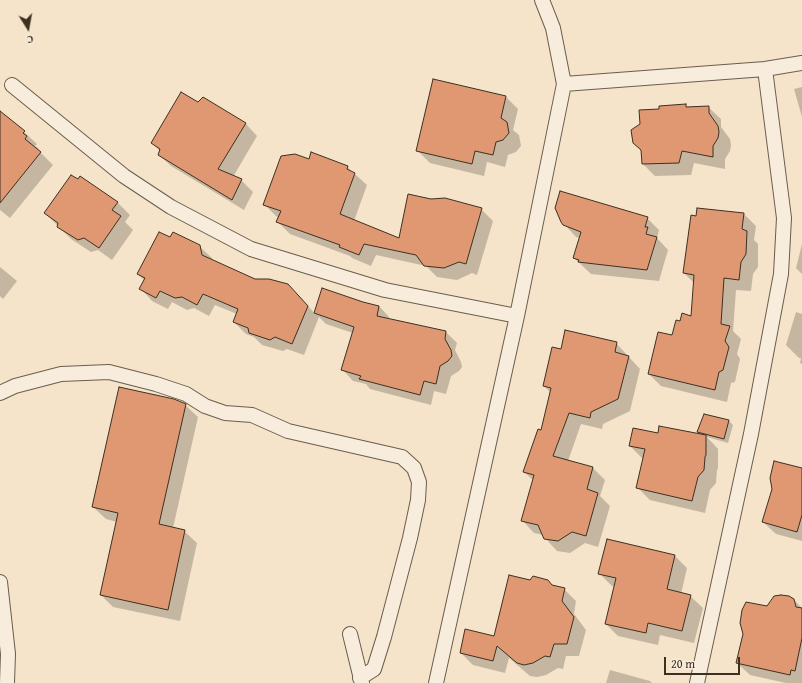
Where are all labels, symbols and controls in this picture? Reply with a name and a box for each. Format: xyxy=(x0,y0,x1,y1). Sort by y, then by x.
north arrow xyxy=(8,8,48,48)
text: С xyxy=(26,31,35,48)
scale bar xyxy=(666,649,742,675)
text: 20 m xyxy=(671,655,695,672)

